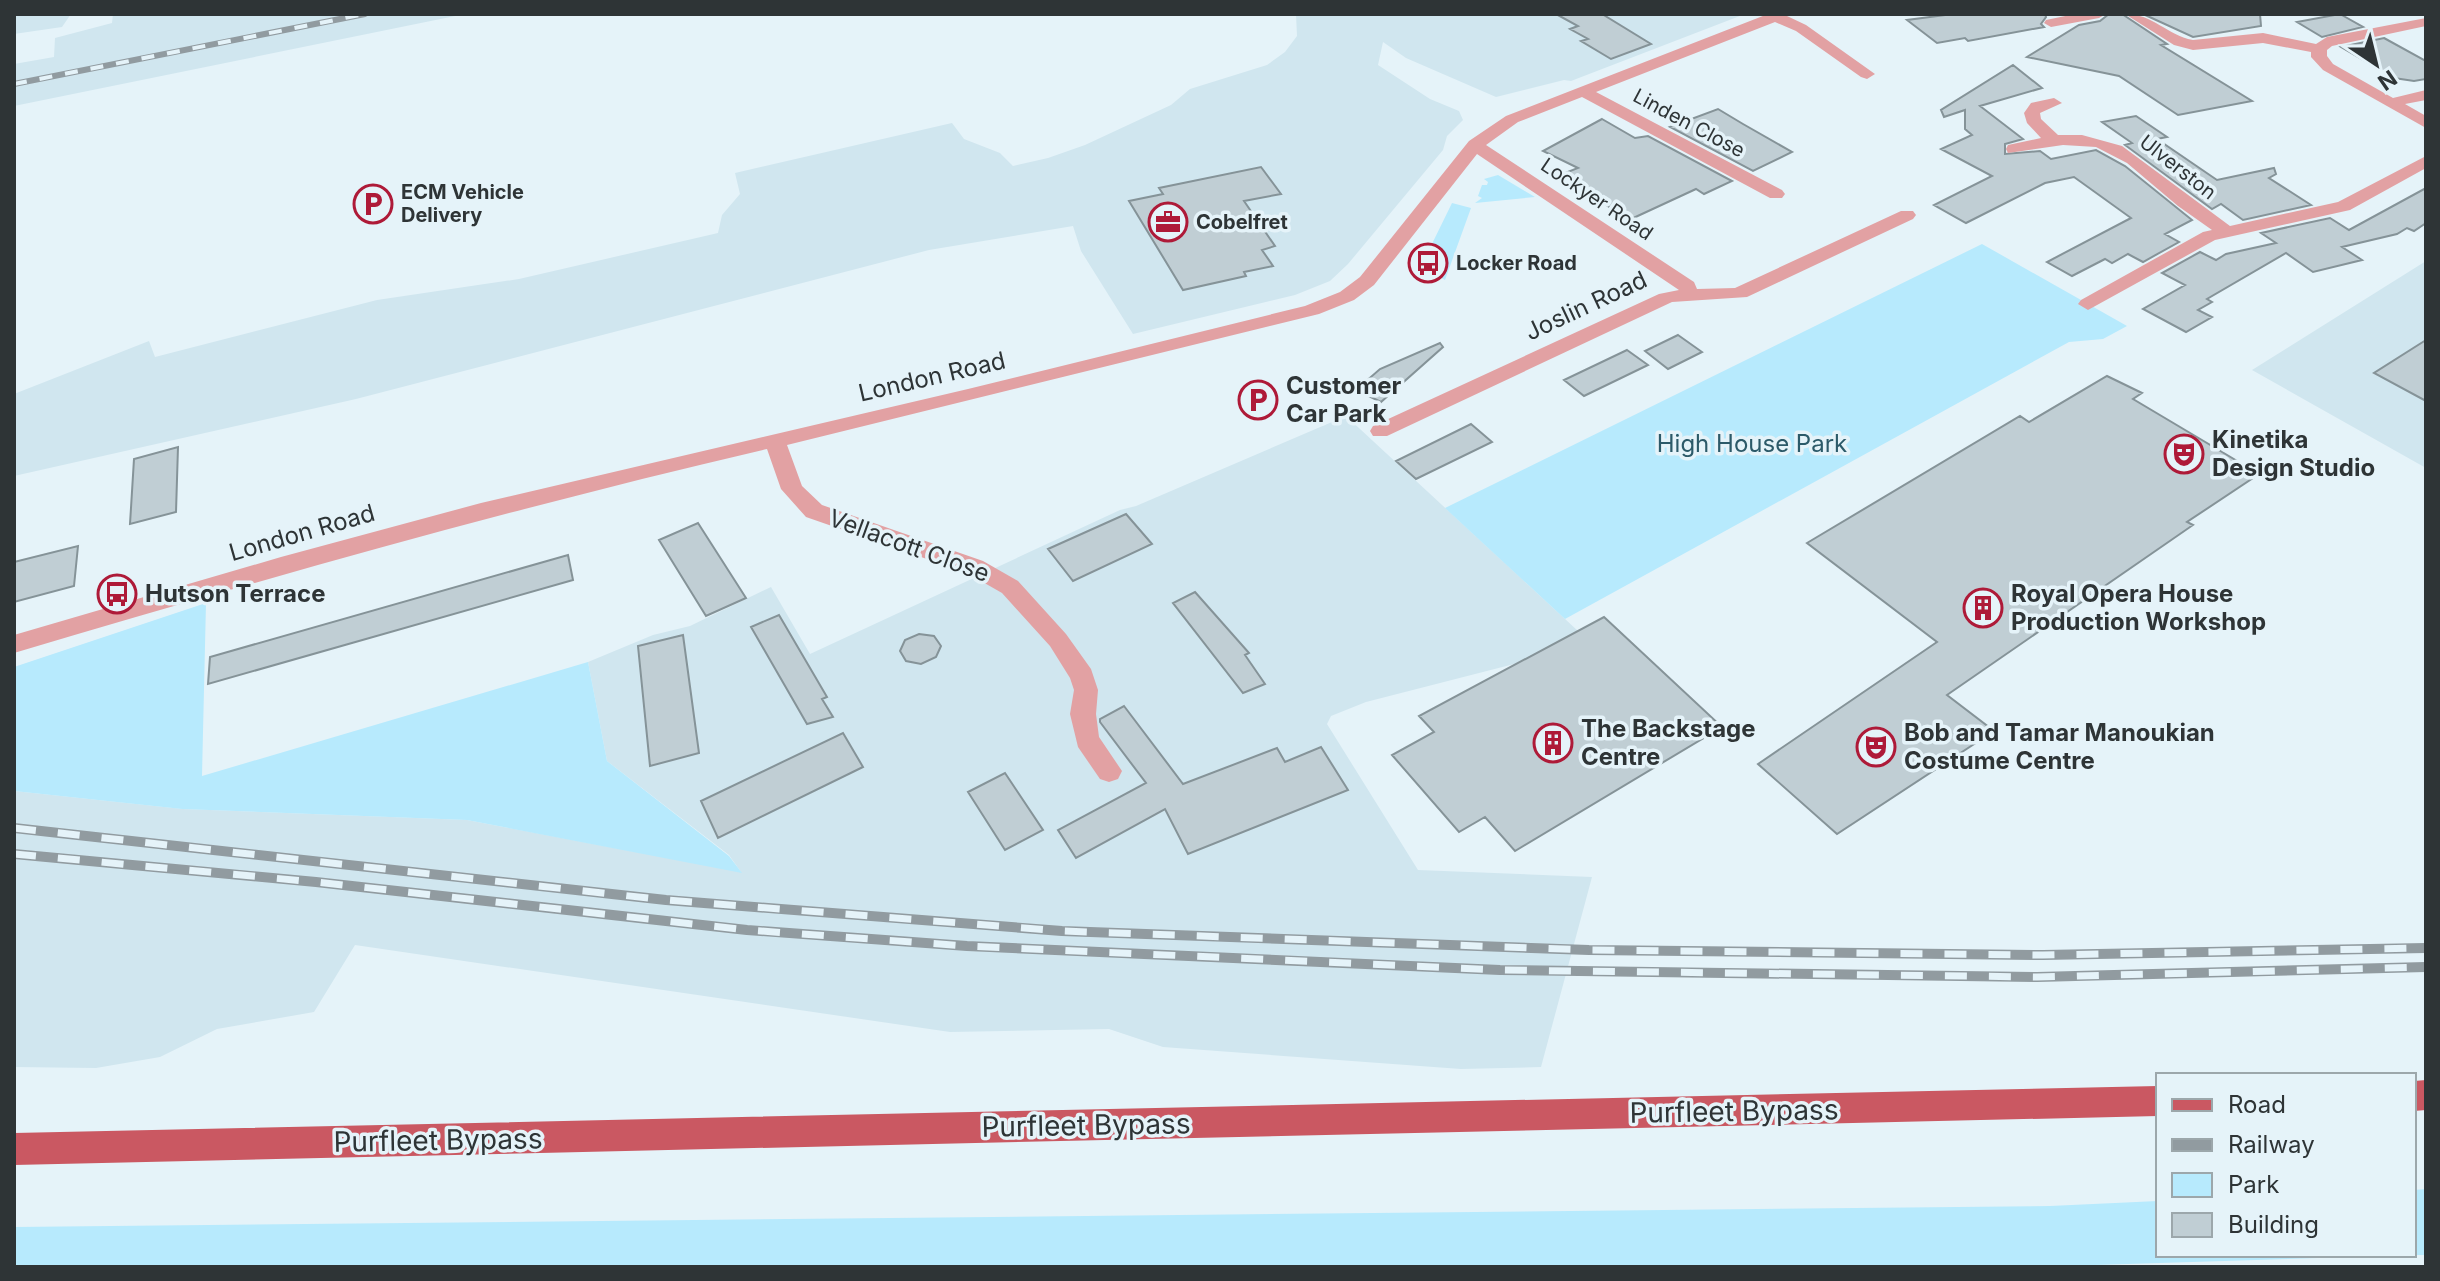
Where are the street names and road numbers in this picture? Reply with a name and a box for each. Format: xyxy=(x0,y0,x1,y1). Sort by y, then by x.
street label: Linden Close xyxy=(1629,84,1749,162)
street label: Ulverston xyxy=(2135,130,2221,204)
street label: Lockyer Road xyxy=(1537,153,1657,245)
street label: Joslin Road xyxy=(1520,265,1651,346)
street label: London Road xyxy=(856,346,1008,408)
street label: London Road xyxy=(226,498,378,567)
street label: Vellacott Close xyxy=(825,503,993,588)
street label: Purfleet Bypass xyxy=(1629,1092,1839,1130)
street label: Purfleet Bypass xyxy=(981,1106,1191,1144)
street label: Purfleet Bypass xyxy=(333,1121,543,1159)

